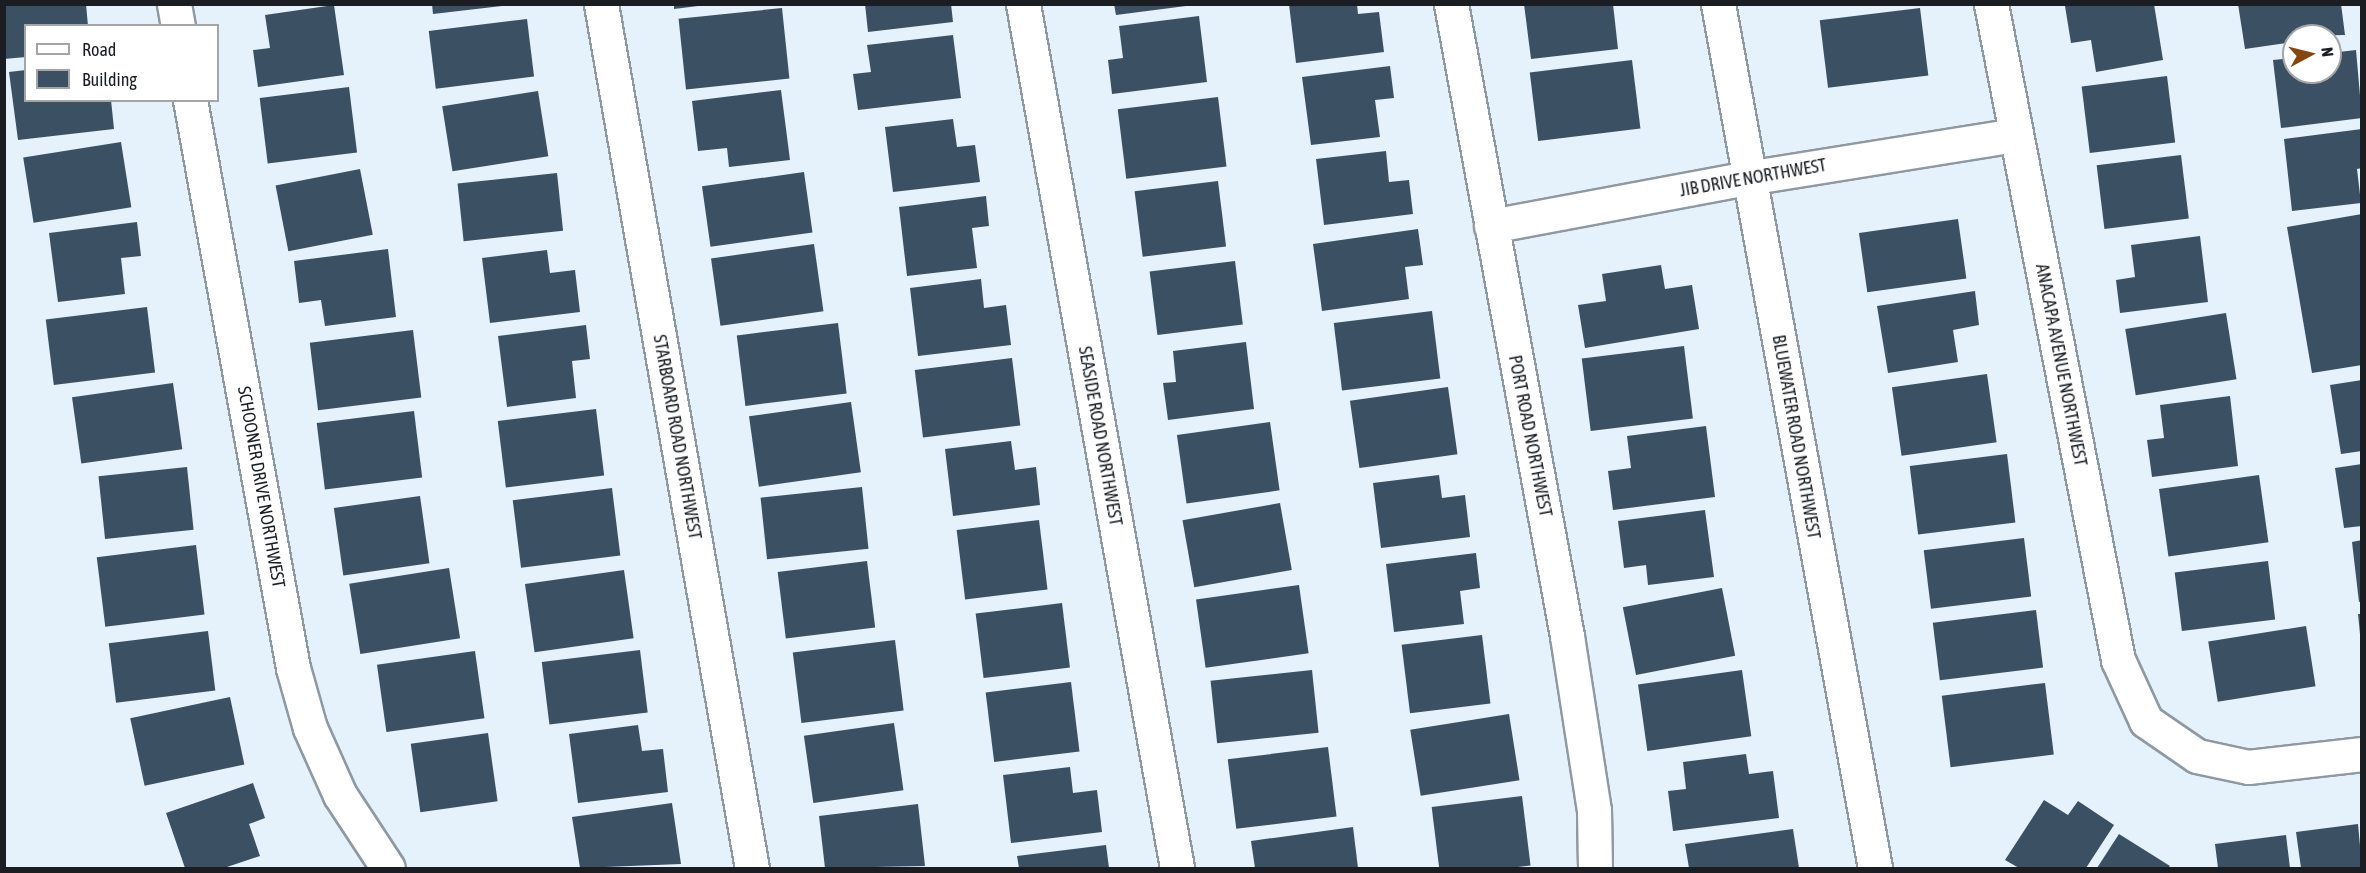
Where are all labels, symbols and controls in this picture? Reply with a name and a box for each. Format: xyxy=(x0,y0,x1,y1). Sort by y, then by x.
legend xyxy=(24,24,219,102)
north arrow xyxy=(2282,24,2342,84)
text: Road xyxy=(82,39,116,60)
text: N xyxy=(2318,46,2337,58)
text: Building xyxy=(82,69,137,90)
street label: JIB DRIVE NORTHWEST xyxy=(1678,154,1828,202)
street label: ANACAPA AVENUE NORTHWEST xyxy=(2031,262,2091,468)
street label: STARBOARD ROAD NORTHWEST xyxy=(648,333,706,541)
street label: BLUEWATER ROAD NORTHWEST xyxy=(1767,333,1825,541)
street label: SEASIDE ROAD NORTHWEST xyxy=(1074,345,1126,527)
street label: PORT ROAD NORTHWEST xyxy=(1504,353,1556,519)
street label: SCHOONER DRIVE NORTHWEST xyxy=(233,385,289,589)

